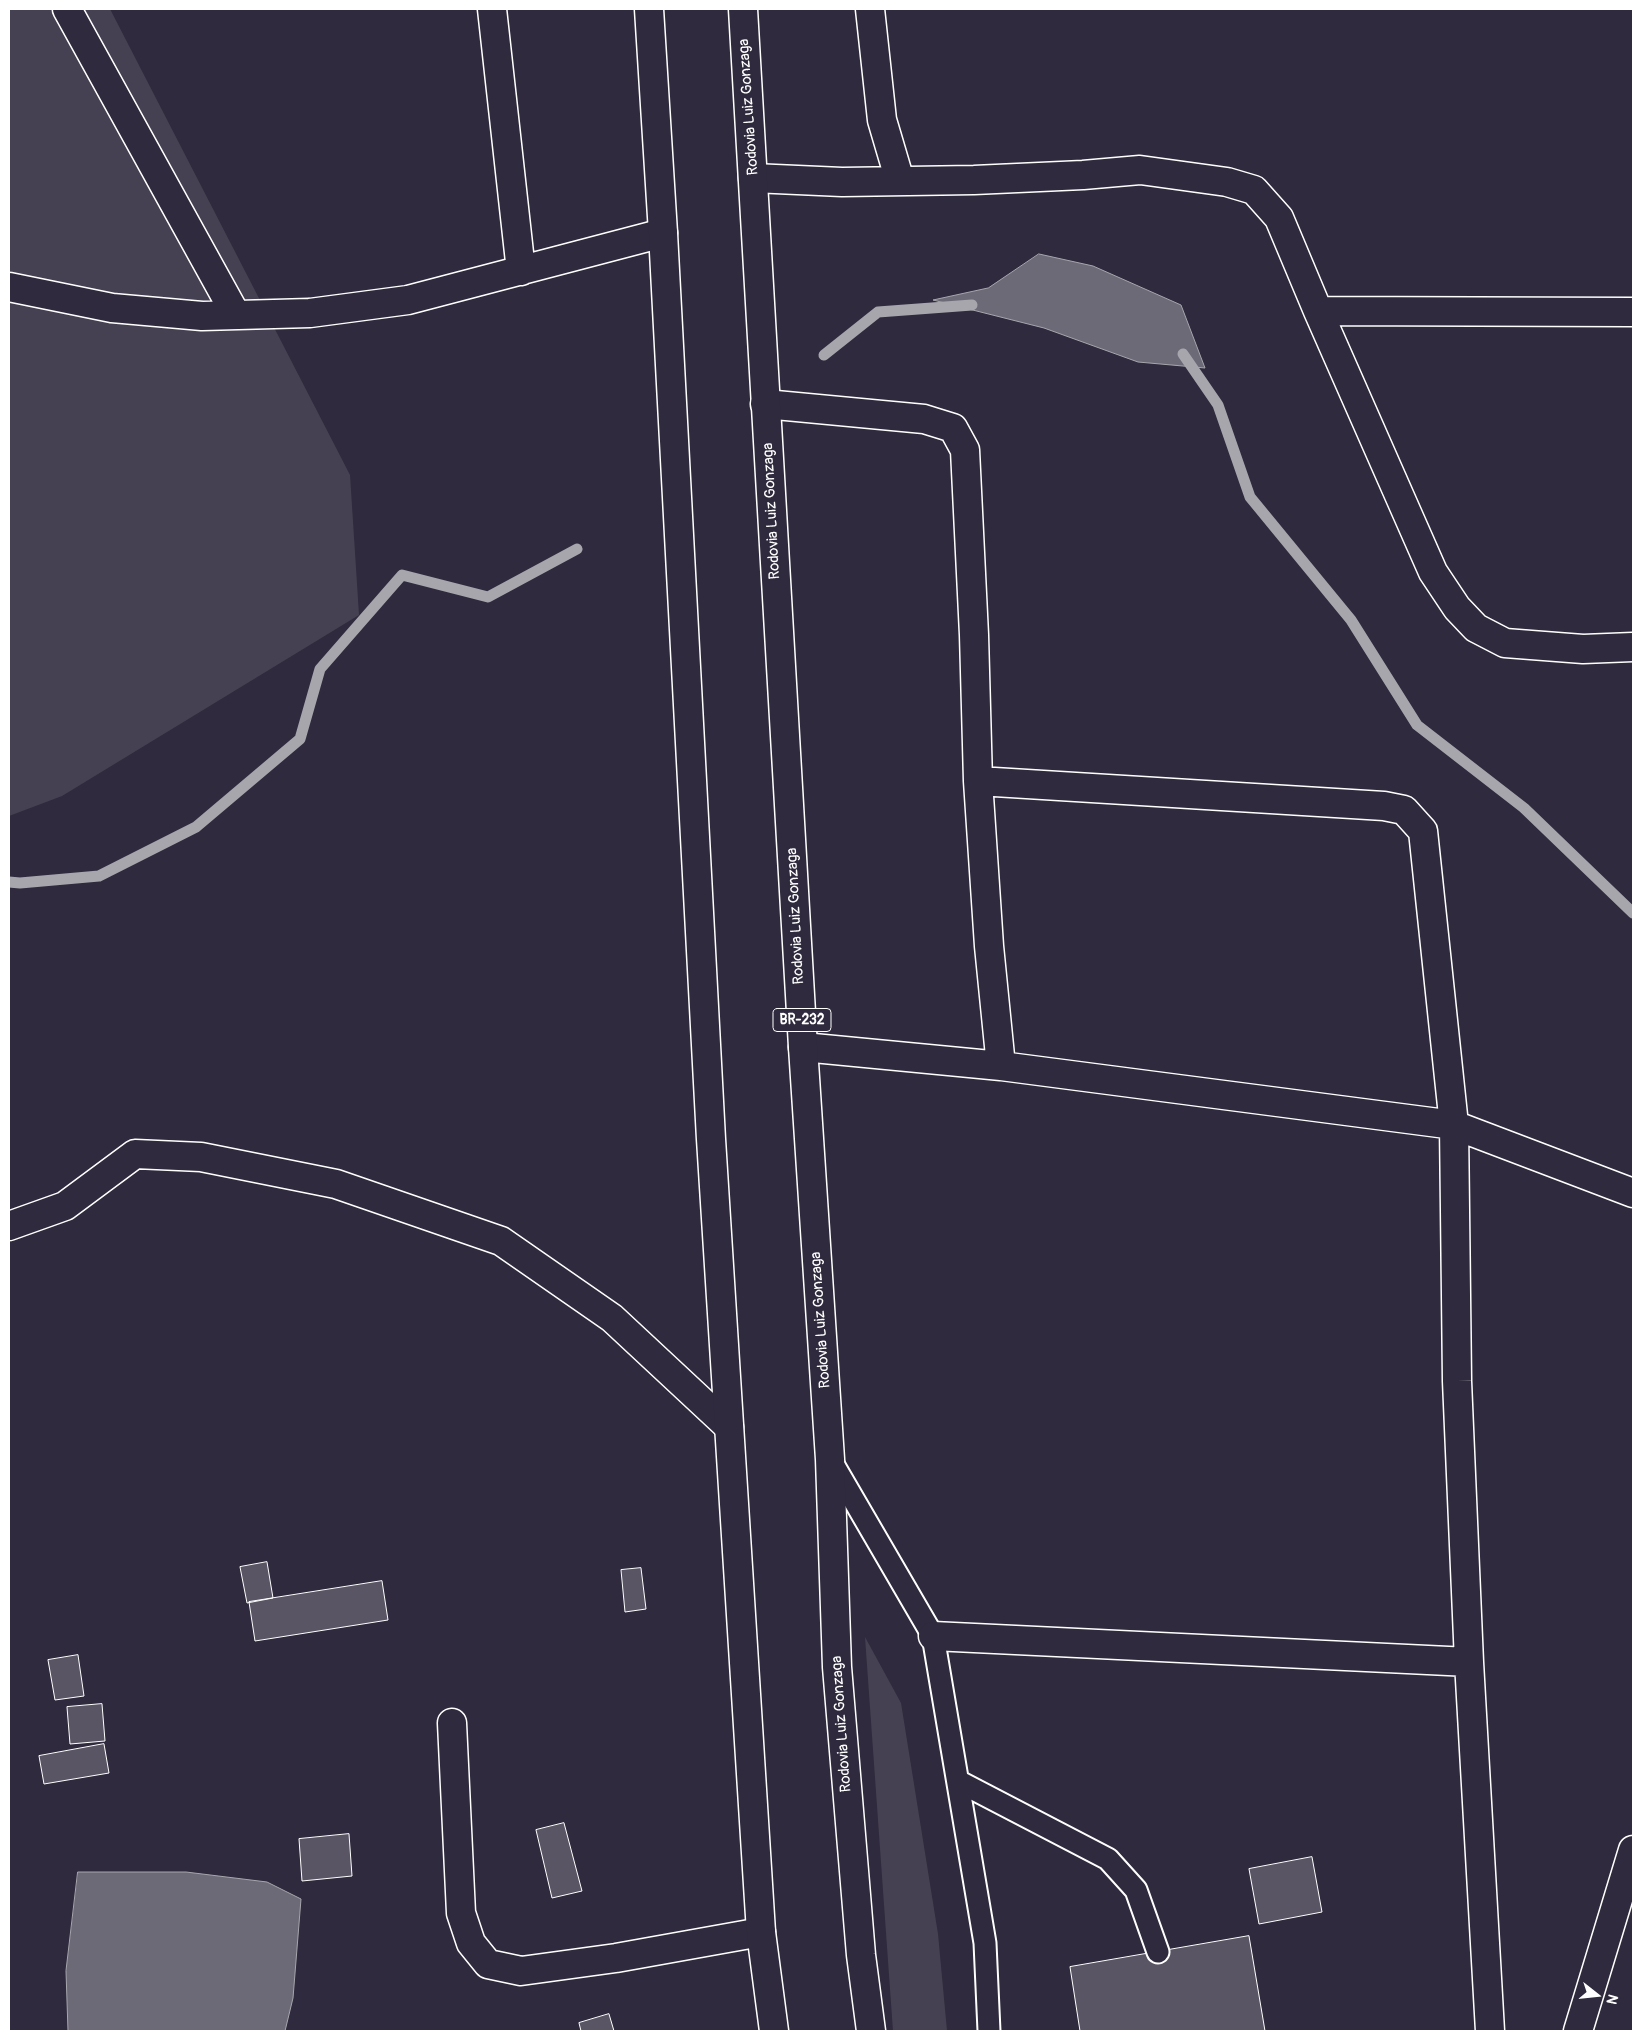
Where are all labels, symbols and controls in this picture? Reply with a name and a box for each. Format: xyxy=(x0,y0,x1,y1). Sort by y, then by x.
street label: Rodovia Luiz Gonzaga xyxy=(735,38,763,176)
street label: Rodovia Luiz Gonzaga xyxy=(759,442,785,580)
street label: Rodovia Luiz Gonzaga xyxy=(783,847,809,985)
road number: BR-232 xyxy=(773,1008,831,1032)
street label: Rodovia Luiz Gonzaga xyxy=(807,1251,835,1389)
street label: Rodovia Luiz Gonzaga xyxy=(828,1655,856,1793)
north arrow xyxy=(1572,1970,1622,2020)
text: N xyxy=(1602,1992,1621,2006)

